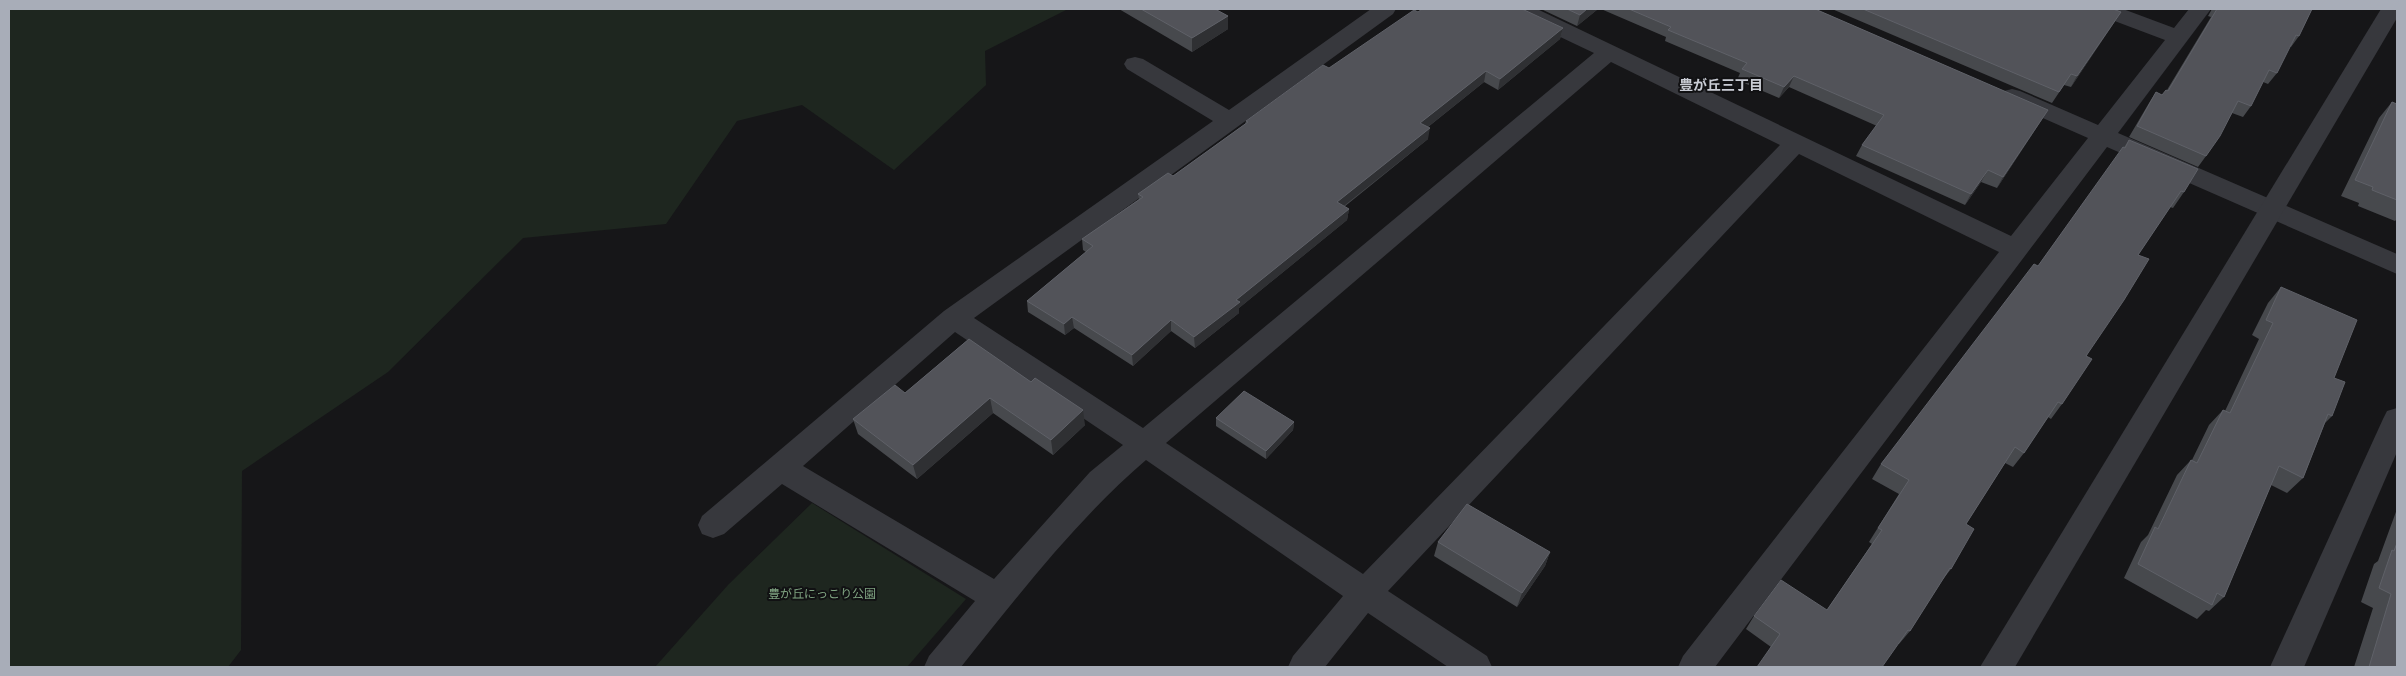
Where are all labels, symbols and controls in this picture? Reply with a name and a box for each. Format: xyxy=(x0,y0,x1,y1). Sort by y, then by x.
district label: 豊が丘三丁目 xyxy=(1679,77,1763,93)
park label: 豊が丘にっこり公園 xyxy=(768,587,876,601)

